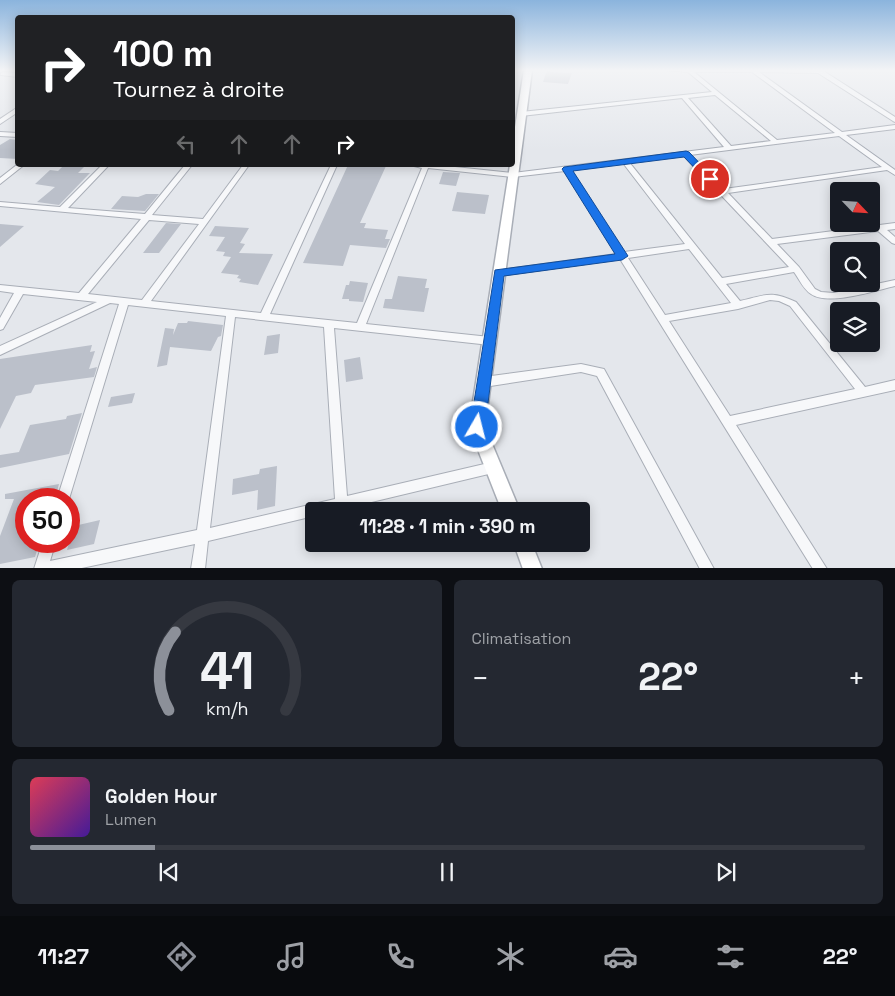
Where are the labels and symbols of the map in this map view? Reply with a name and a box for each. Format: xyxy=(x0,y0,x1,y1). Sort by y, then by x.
pin xyxy=(689,158,731,200)
north arrow xyxy=(830,182,880,232)
position arrow xyxy=(450,400,502,452)
speed limit sign: 50 xyxy=(15,488,80,553)

